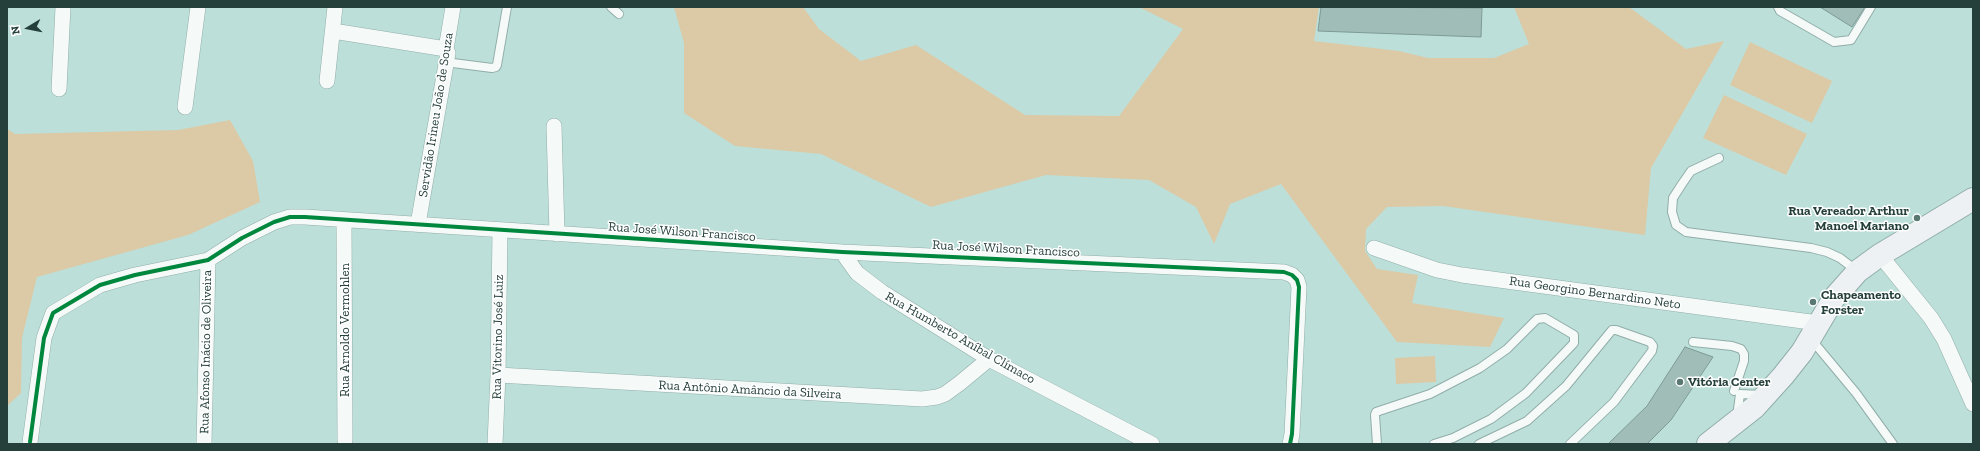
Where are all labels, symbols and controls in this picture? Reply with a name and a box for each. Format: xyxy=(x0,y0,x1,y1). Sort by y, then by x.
north arrow xyxy=(8,8,48,48)
text: N xyxy=(9,25,23,35)
street label: Servidão Irineu João de Souza xyxy=(415,32,457,198)
place label: Rua Vereador Arthur Manoel Mariano xyxy=(1788,203,1909,234)
marker: Rua Vereador Arthur Manoel Mariano xyxy=(1912,213,1922,223)
street label: Rua José Wilson Francisco xyxy=(608,219,756,245)
street label: Rua José Wilson Francisco xyxy=(932,237,1080,261)
street label: Rua Arnoldo Vermohlen xyxy=(337,263,353,397)
street label: Rua Afonso Inácio de Oliveira xyxy=(197,270,215,434)
street label: Rua Georgino Bernardino Neto xyxy=(1508,273,1682,313)
street label: Rua Vitorino José Luiz xyxy=(489,274,507,400)
place label: Chapeamento Forster xyxy=(1821,287,1901,318)
street label: Rua Humberto Aníbal Clímaco xyxy=(882,289,1038,387)
marker: Chapeamento Forster xyxy=(1808,297,1818,307)
place label: Vitória Center xyxy=(1688,374,1771,390)
street label: Rua Antônio Amâncio da Silveira xyxy=(658,377,842,403)
marker: Vitória Center xyxy=(1675,377,1685,387)

